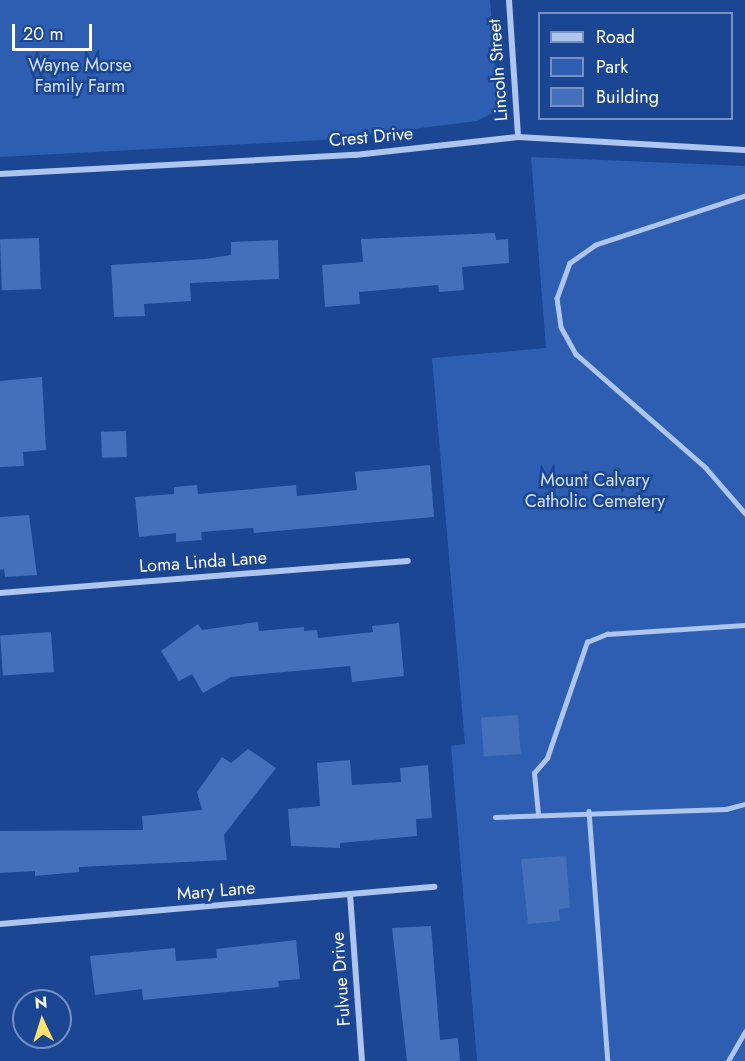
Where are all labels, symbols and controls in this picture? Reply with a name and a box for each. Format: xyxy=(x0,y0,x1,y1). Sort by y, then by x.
scale bar xyxy=(15,12,94,50)
legend xyxy=(538,12,733,120)
street label: Lincoln Street xyxy=(484,18,512,122)
text: 20 m xyxy=(23,21,63,47)
text: Road xyxy=(596,24,635,50)
text: Park xyxy=(596,54,628,80)
park label: Wayne Morse Family Farm xyxy=(28,55,132,98)
text: Building xyxy=(596,84,659,110)
street label: Crest Drive xyxy=(328,123,414,151)
park label: Mount Calvary Catholic Cemetery xyxy=(525,470,665,512)
street label: Loma Linda Lane xyxy=(138,547,268,577)
street label: Mary Lane xyxy=(176,877,256,905)
street label: Fulvue Drive xyxy=(327,931,355,1027)
north arrow xyxy=(12,989,72,1049)
text: N xyxy=(34,991,48,1014)

